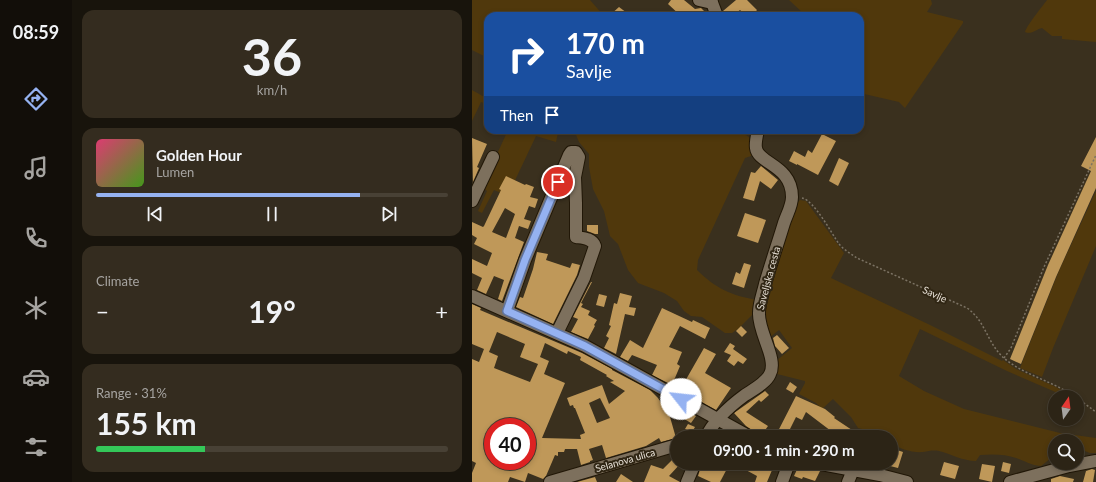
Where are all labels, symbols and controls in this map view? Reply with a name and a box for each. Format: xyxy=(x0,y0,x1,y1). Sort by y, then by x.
text: 08:59 xyxy=(13,21,59,43)
text: 36 xyxy=(242,25,302,87)
text: 170 m xyxy=(566,26,645,60)
icon: right xyxy=(500,28,552,80)
text: Savlje xyxy=(566,60,612,82)
text: km/h xyxy=(257,82,287,98)
icon: directions xyxy=(22,85,50,113)
icon: arrive xyxy=(541,104,563,126)
text: Then xyxy=(500,106,533,124)
text: Golden Hour xyxy=(156,146,242,164)
icon: music xyxy=(22,154,50,182)
text: Lumen xyxy=(156,164,194,180)
pin xyxy=(541,165,575,199)
icon: arrive xyxy=(547,171,569,193)
icon: previous xyxy=(144,203,166,225)
icon: pause xyxy=(261,203,283,225)
icon: next xyxy=(378,203,400,225)
icon: phone xyxy=(22,224,50,252)
street label: Saveljska cesta xyxy=(754,245,782,311)
text: Climate xyxy=(96,273,139,289)
street label: Savlje xyxy=(921,283,949,305)
text: 19° xyxy=(248,293,296,329)
icon: climate xyxy=(22,294,50,322)
text: − xyxy=(96,298,109,325)
text: + xyxy=(435,298,448,325)
icon: car xyxy=(22,363,50,391)
position arrow xyxy=(660,378,702,420)
text: Range · 31% xyxy=(96,385,167,401)
north arrow xyxy=(1048,390,1084,426)
map controls xyxy=(1048,390,1084,470)
text: 155 km xyxy=(96,405,197,441)
speed limit sign: 40 xyxy=(484,418,536,470)
icon: filters xyxy=(22,433,50,461)
button: search xyxy=(1048,434,1084,470)
text: 09:00 · 1 min · 290 m xyxy=(714,441,854,459)
street label: Selanova ulica xyxy=(594,446,656,474)

